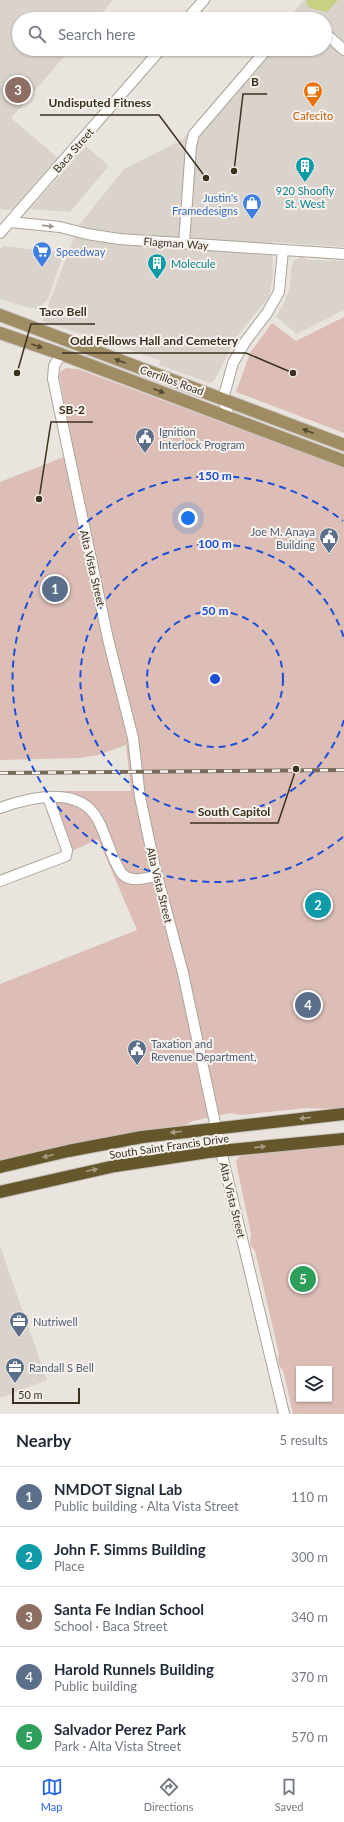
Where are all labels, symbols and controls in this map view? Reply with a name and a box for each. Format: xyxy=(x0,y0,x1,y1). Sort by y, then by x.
search box xyxy=(12,12,332,56)
icon: search xyxy=(26,23,48,45)
text: Search here xyxy=(58,25,135,43)
callout: B xyxy=(243,70,267,94)
text: B xyxy=(251,74,259,89)
pin: 3 xyxy=(5,75,31,105)
cafe icon: Cafecito xyxy=(302,80,324,108)
callout: Undisputed Fitness xyxy=(40,91,159,115)
text: Undisputed Fitness xyxy=(49,95,151,110)
place label: Cafecito xyxy=(293,109,333,122)
street label: Baca Street xyxy=(50,125,96,175)
building icon: 920 Shoofly St. West xyxy=(294,155,316,183)
place label: 920 Shoofly St. West xyxy=(276,184,335,210)
place label: Justin's Framedesigns xyxy=(172,191,238,217)
shop icon: Justin's Framedesigns xyxy=(241,192,263,220)
one-way arrow xyxy=(42,222,54,229)
street label: Flagman Way xyxy=(143,234,209,252)
supermarket icon: Speedway xyxy=(31,240,53,268)
place label: Speedway xyxy=(56,245,106,258)
building icon: Molecule xyxy=(146,252,168,280)
place label: Molecule xyxy=(171,257,216,270)
callout: Taco Bell xyxy=(31,300,95,324)
text: Taco Bell xyxy=(39,304,87,319)
callout: Odd Fellows Hall and Cemetery xyxy=(62,329,246,353)
text: Odd Fellows Hall and Cemetery xyxy=(70,333,239,348)
one-way arrow xyxy=(31,343,43,349)
one-way arrow xyxy=(114,357,126,363)
street label: Cerrillos Road xyxy=(138,362,206,398)
one-way arrow xyxy=(153,388,165,394)
callout: SB-2 xyxy=(51,398,93,422)
text: SB-2 xyxy=(59,402,85,417)
place label: Ignition Interlock Program xyxy=(159,425,245,451)
public building icon: Ignition Interlock Program xyxy=(134,426,156,454)
one-way arrow xyxy=(301,428,313,434)
text: 150 m xyxy=(198,468,232,483)
your location xyxy=(178,508,198,528)
place label: Joe M. Anaya Building xyxy=(251,525,315,551)
public building icon: Joe M. Anaya Building xyxy=(318,526,340,554)
street label: Alta Vista Street xyxy=(78,529,108,607)
text: 100 m xyxy=(198,536,232,551)
pin: 1 xyxy=(42,574,68,604)
text: 50 m xyxy=(202,603,228,618)
centre of rings xyxy=(208,672,222,686)
callout: South Capitol xyxy=(190,799,278,823)
text: South Capitol xyxy=(198,804,270,819)
street label: Alta Vista Street xyxy=(144,846,176,924)
pin: 2 xyxy=(305,890,331,920)
pin: 4 xyxy=(295,990,321,1020)
place label: Taxation and Revenue Department, xyxy=(151,1037,256,1063)
public building icon: Taxation and Revenue Department, xyxy=(126,1038,148,1066)
one-way arrow xyxy=(299,1115,311,1121)
one-way arrow xyxy=(170,1129,182,1136)
street label: South Saint Francis Drive xyxy=(108,1131,230,1161)
one-way arrow xyxy=(254,1144,266,1151)
one-way arrow xyxy=(42,1153,54,1159)
street label: Alta Vista Street xyxy=(217,1161,249,1239)
one-way arrow xyxy=(86,1167,99,1173)
pin: 5 xyxy=(290,1264,316,1294)
office icon: Nutriwell xyxy=(8,1310,30,1338)
place label: Nutriwell xyxy=(33,1315,78,1328)
office icon: Randall S Bell xyxy=(4,1356,26,1384)
place label: Randall S Bell xyxy=(29,1361,94,1374)
map controls xyxy=(296,1366,332,1402)
button: layers xyxy=(296,1366,332,1402)
scale bar xyxy=(12,1386,80,1405)
text: 50 m xyxy=(18,1388,43,1401)
text: Nearby xyxy=(16,1430,71,1451)
text: 5 results xyxy=(280,1432,328,1448)
text: NMDOT Signal Lab xyxy=(54,1480,182,1498)
text: 1 xyxy=(25,1489,33,1505)
text: 110 m xyxy=(291,1489,328,1505)
text: Public building · Alta Vista Street xyxy=(54,1498,239,1514)
text: John F. Simms Building xyxy=(54,1540,206,1558)
text: 2 xyxy=(25,1549,33,1565)
text: 300 m xyxy=(291,1549,328,1565)
text: Place xyxy=(54,1558,84,1574)
text: Santa Fe Indian School xyxy=(54,1600,204,1618)
text: 3 xyxy=(25,1609,33,1625)
text: 340 m xyxy=(291,1609,328,1625)
text: School · Baca Street xyxy=(54,1618,167,1634)
text: Harold Runnels Building xyxy=(54,1660,214,1678)
text: 4 xyxy=(25,1669,33,1685)
text: 370 m xyxy=(291,1669,328,1685)
text: Public building xyxy=(54,1678,137,1694)
text: Salvador Perez Park xyxy=(54,1720,186,1738)
text: 5 xyxy=(25,1729,33,1745)
text: 570 m xyxy=(291,1729,328,1745)
text: Park · Alta Vista Street xyxy=(54,1738,181,1754)
tab: Map xyxy=(41,1776,63,1813)
tab: Directions xyxy=(144,1776,193,1813)
tab: Saved xyxy=(275,1776,303,1813)

